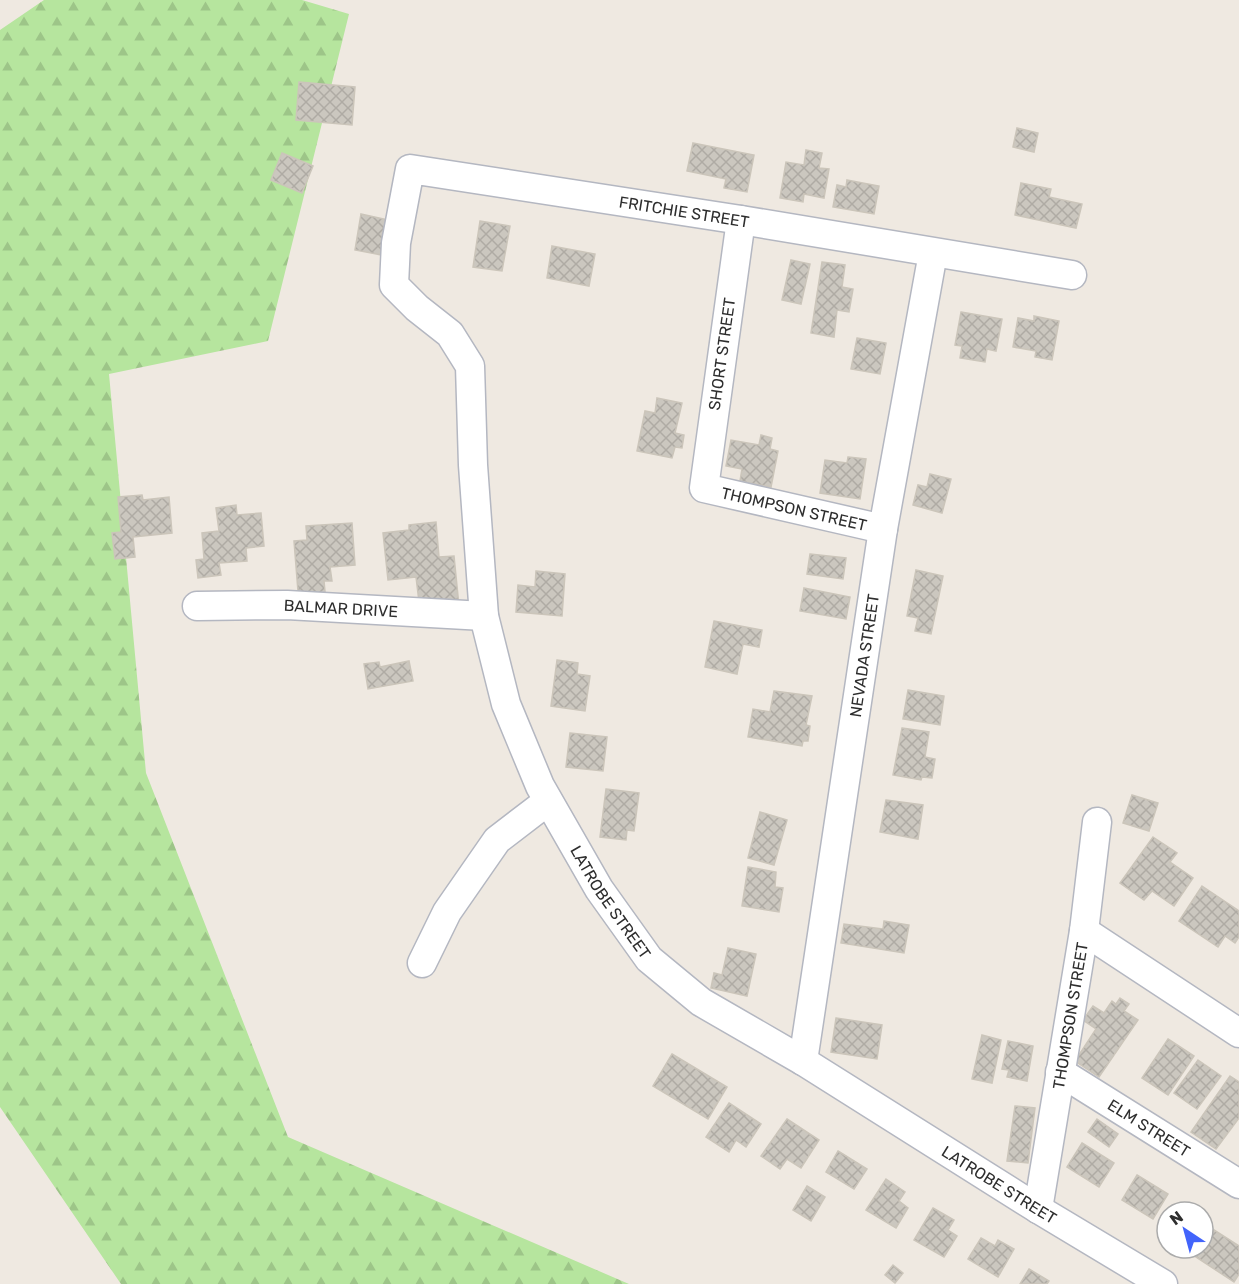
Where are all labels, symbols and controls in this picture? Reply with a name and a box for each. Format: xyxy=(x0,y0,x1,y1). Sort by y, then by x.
street label: FRITCHIE STREET xyxy=(618,192,750,232)
street label: SHORT STREET xyxy=(705,296,739,412)
street label: THOMPSON STREET xyxy=(720,483,869,534)
street label: NEVADA STREET xyxy=(845,593,883,719)
street label: BALMAR DRIVE xyxy=(283,595,398,621)
street label: LATROBE STREET xyxy=(567,842,655,962)
street label: THOMPSON STREET xyxy=(1048,941,1092,1091)
street label: ELM STREET xyxy=(1104,1095,1194,1161)
street label: LATROBE STREET xyxy=(938,1141,1060,1227)
north arrow xyxy=(1155,1200,1215,1260)
text: N xyxy=(1166,1207,1187,1229)

